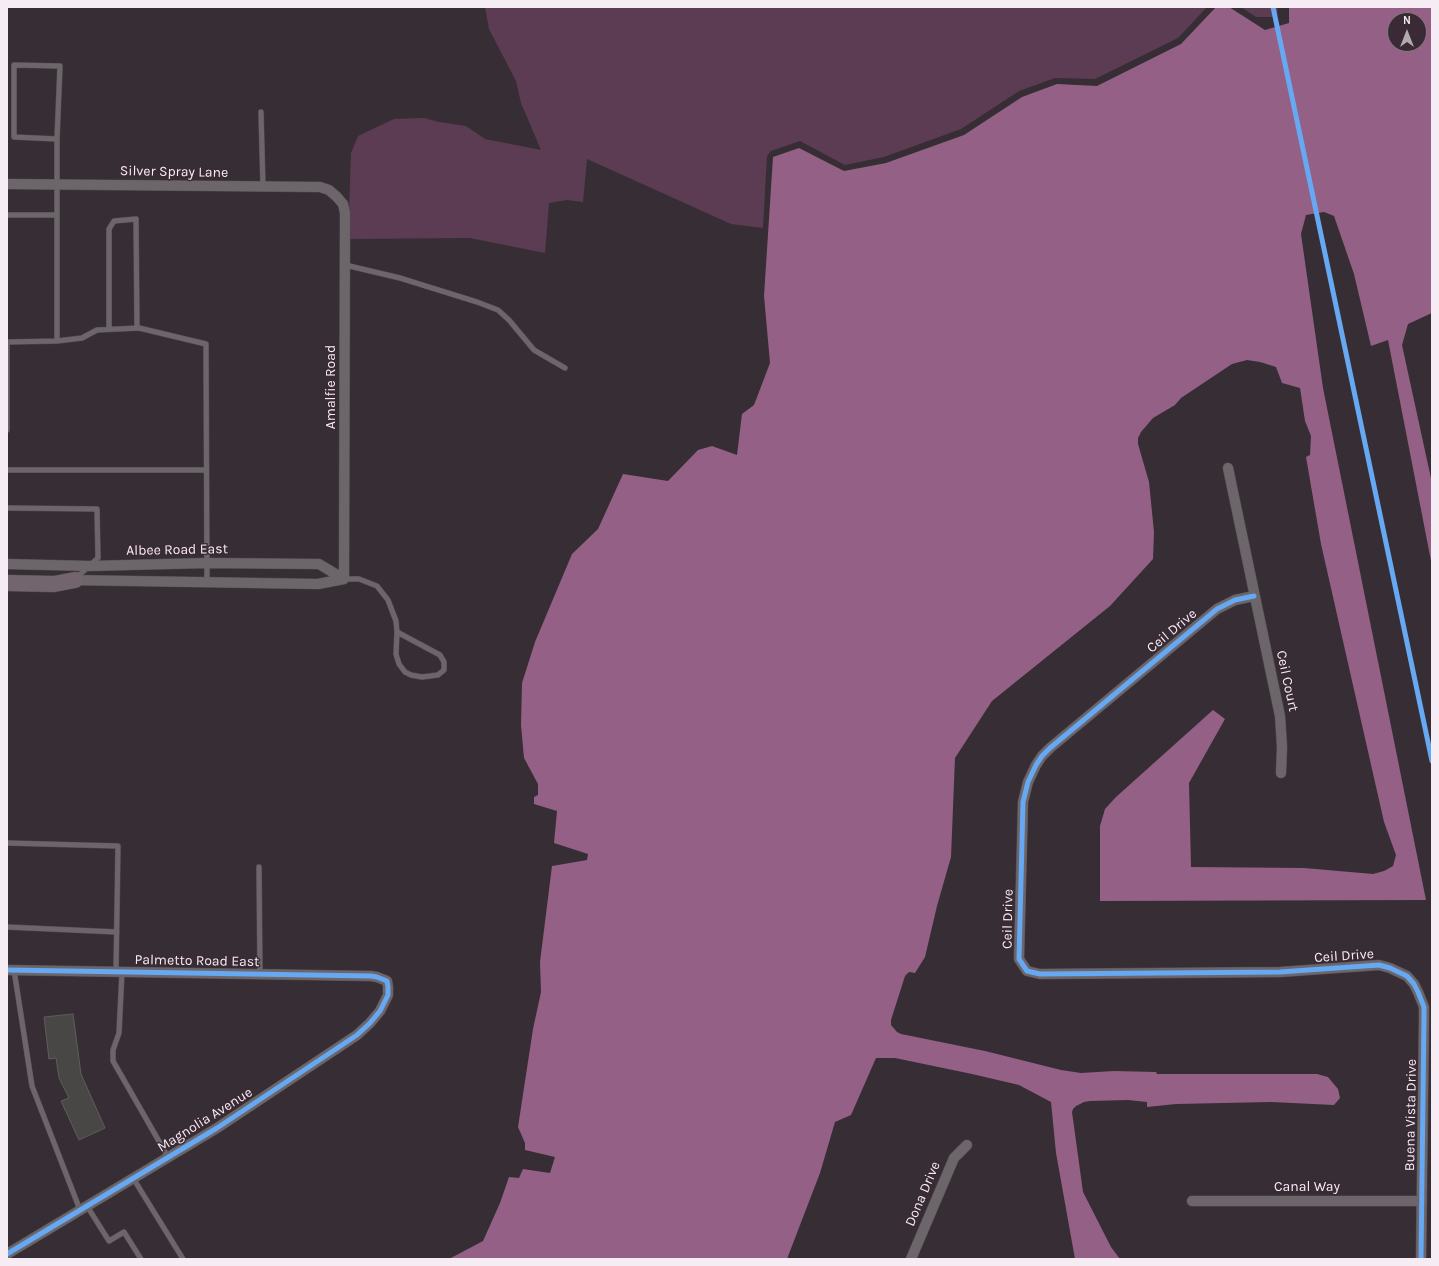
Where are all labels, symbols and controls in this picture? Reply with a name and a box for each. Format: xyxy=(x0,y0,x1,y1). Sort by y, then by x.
north arrow xyxy=(1387,12,1427,52)
text: N xyxy=(1403,14,1411,27)
street label: Silver Spray Lane xyxy=(120,163,228,181)
street label: Amalfie Road xyxy=(323,345,339,429)
street label: Albee Road East xyxy=(126,541,228,559)
street label: Ceil Drive xyxy=(1144,605,1200,657)
street label: Ceil Court xyxy=(1272,649,1302,713)
street label: Ceil Drive xyxy=(999,889,1017,949)
street label: Ceil Drive xyxy=(1314,946,1374,966)
street label: Palmetto Road East xyxy=(134,952,260,970)
street label: Buena Vista Drive xyxy=(1402,1059,1420,1171)
street label: Magnolia Avenue xyxy=(154,1084,256,1156)
street label: Dona Drive xyxy=(902,1159,944,1229)
street label: Canal Way xyxy=(1274,1179,1340,1195)

